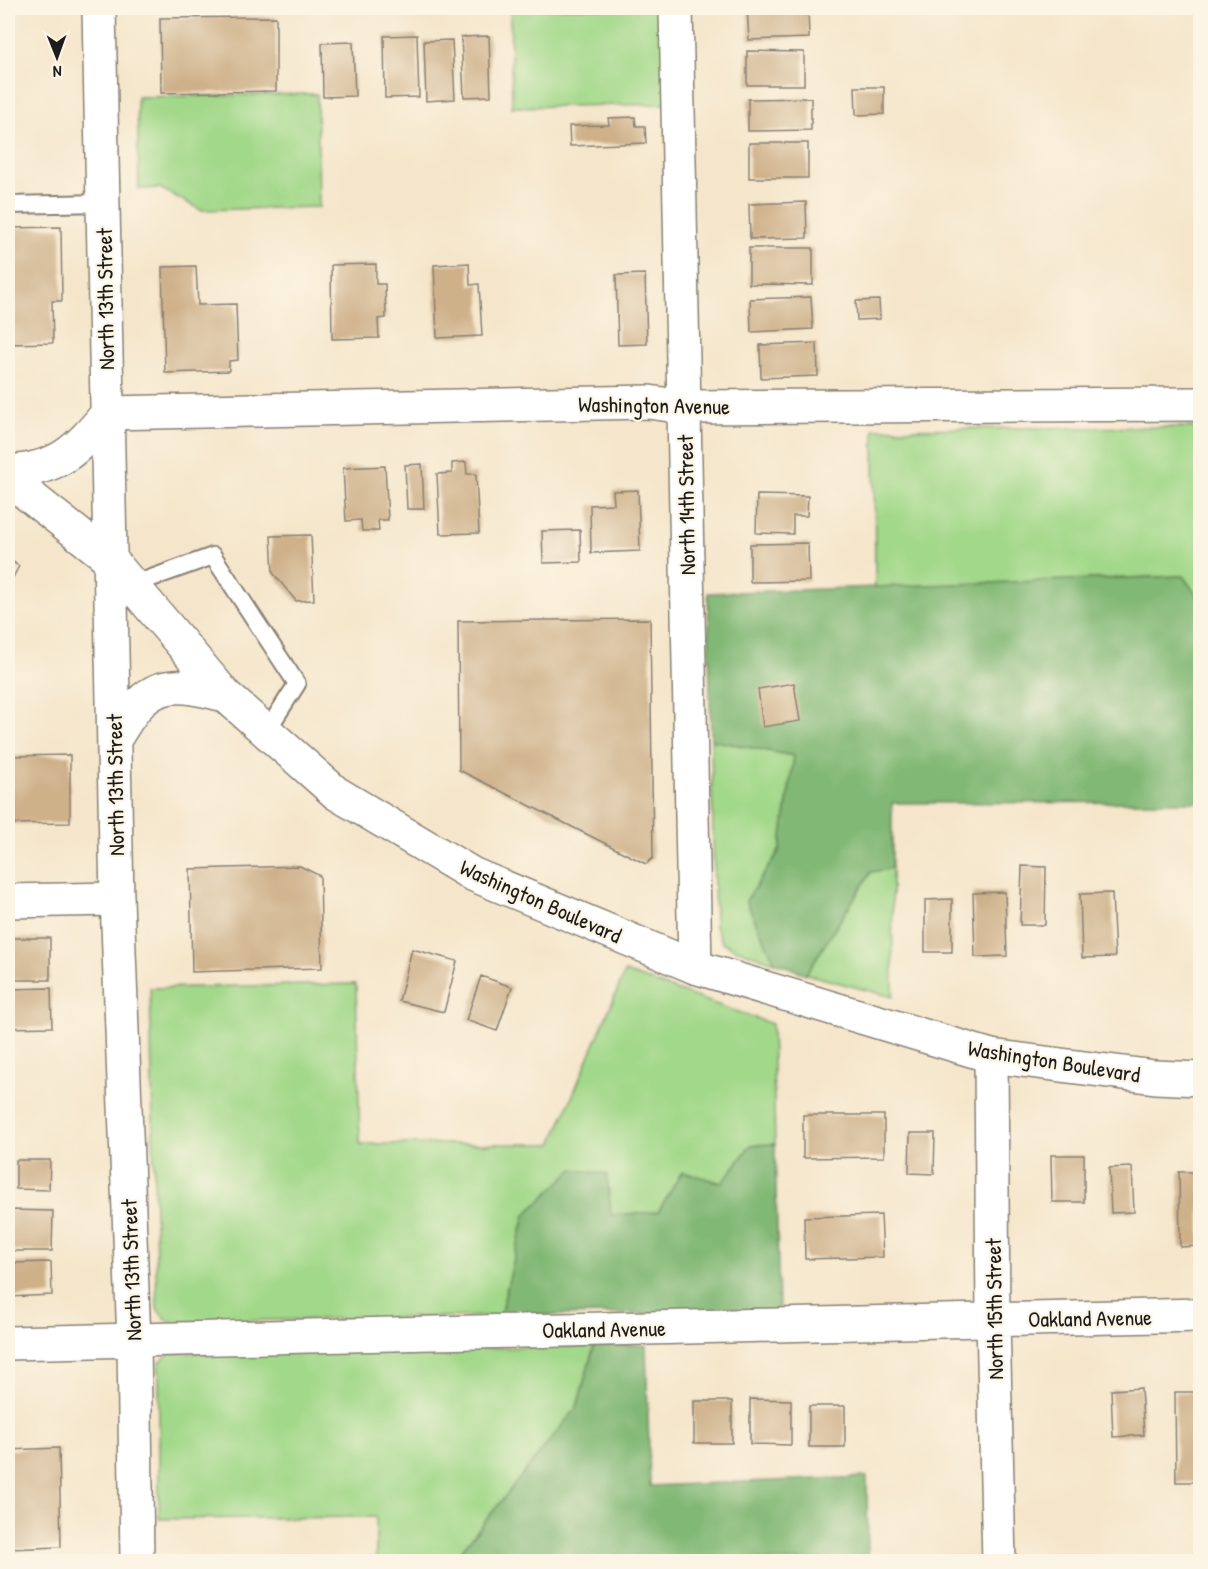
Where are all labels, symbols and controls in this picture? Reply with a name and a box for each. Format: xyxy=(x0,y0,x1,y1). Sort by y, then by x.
north arrow xyxy=(27,27,87,87)
text: N xyxy=(52,61,62,83)
street label: North 13th Street xyxy=(89,227,121,370)
street label: Washington Avenue xyxy=(578,389,730,421)
street label: North 14th Street xyxy=(670,434,702,575)
street label: North 13th Street xyxy=(99,713,131,856)
street label: Washington Boulevard xyxy=(455,852,627,950)
street label: Washington Boulevard xyxy=(966,1033,1143,1089)
street label: North 13th Street xyxy=(114,1198,148,1341)
street label: North 15th Street xyxy=(978,1238,1010,1380)
street label: Oakland Avenue xyxy=(1028,1302,1152,1334)
street label: Oakland Avenue xyxy=(542,1313,666,1345)

